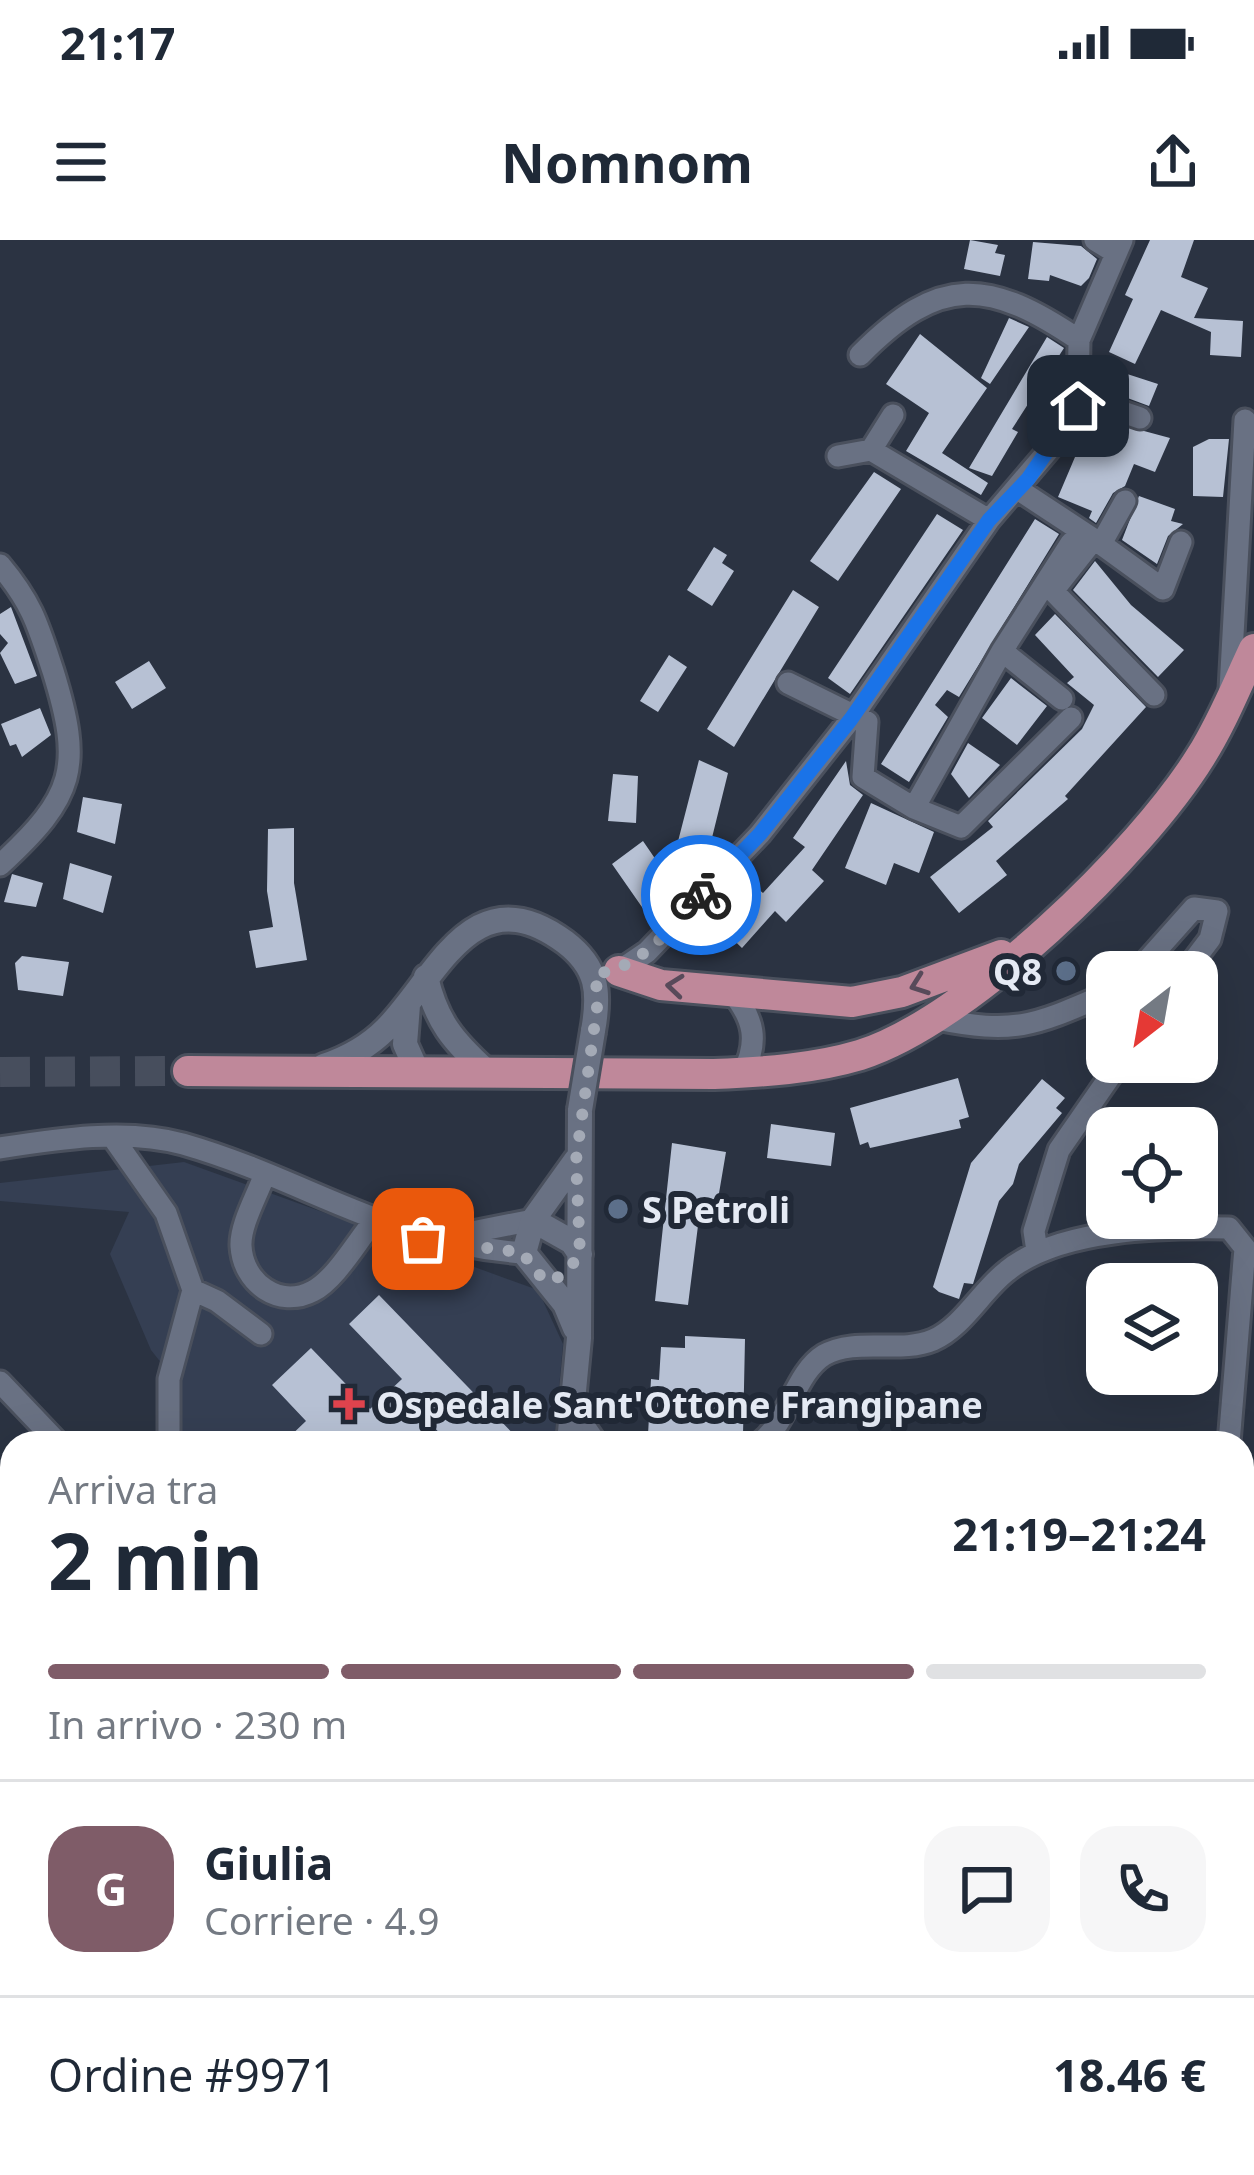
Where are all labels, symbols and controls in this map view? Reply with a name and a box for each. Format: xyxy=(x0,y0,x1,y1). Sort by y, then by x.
text: 21:17 xyxy=(60,12,176,73)
text: Nomnom xyxy=(501,125,753,199)
icon: menu xyxy=(48,129,114,195)
icon: share xyxy=(1140,129,1206,195)
pin xyxy=(1027,355,1129,457)
icon: home xyxy=(1045,373,1111,439)
courier xyxy=(641,835,761,955)
icon: bike xyxy=(668,862,734,928)
place label: Q8 xyxy=(993,947,1042,996)
north arrow xyxy=(1086,951,1218,1083)
map controls xyxy=(1086,951,1218,1395)
marker: Q8 xyxy=(1053,958,1079,984)
one-way arrow xyxy=(910,971,931,995)
one-way arrow xyxy=(665,974,684,999)
button: locate xyxy=(1086,1107,1218,1239)
place label: S Petroli xyxy=(642,1185,790,1234)
pin xyxy=(372,1188,474,1290)
marker: S Petroli xyxy=(605,1196,631,1222)
icon: bag xyxy=(390,1206,456,1272)
button: layers xyxy=(1086,1263,1218,1395)
place label: Ospedale Sant'Ottone Frangipane xyxy=(376,1380,983,1429)
marker: Ospedale Sant'Ottone Frangipane xyxy=(333,1388,365,1420)
text: Arriva tra xyxy=(48,1462,218,1515)
text: 21:19–21:24 xyxy=(952,1503,1206,1564)
text: 2 min xyxy=(48,1507,263,1613)
text: In arrivo · 230 m xyxy=(48,1697,347,1750)
button: chat xyxy=(924,1826,1050,1952)
button: phone xyxy=(1080,1826,1206,1952)
text: Giulia xyxy=(204,1832,333,1893)
text: G xyxy=(95,1858,127,1919)
text: Corriere · 4.9 xyxy=(204,1893,440,1946)
text: Ordine #9971 xyxy=(48,2044,337,2105)
text: 18.46 € xyxy=(1053,2044,1206,2105)

